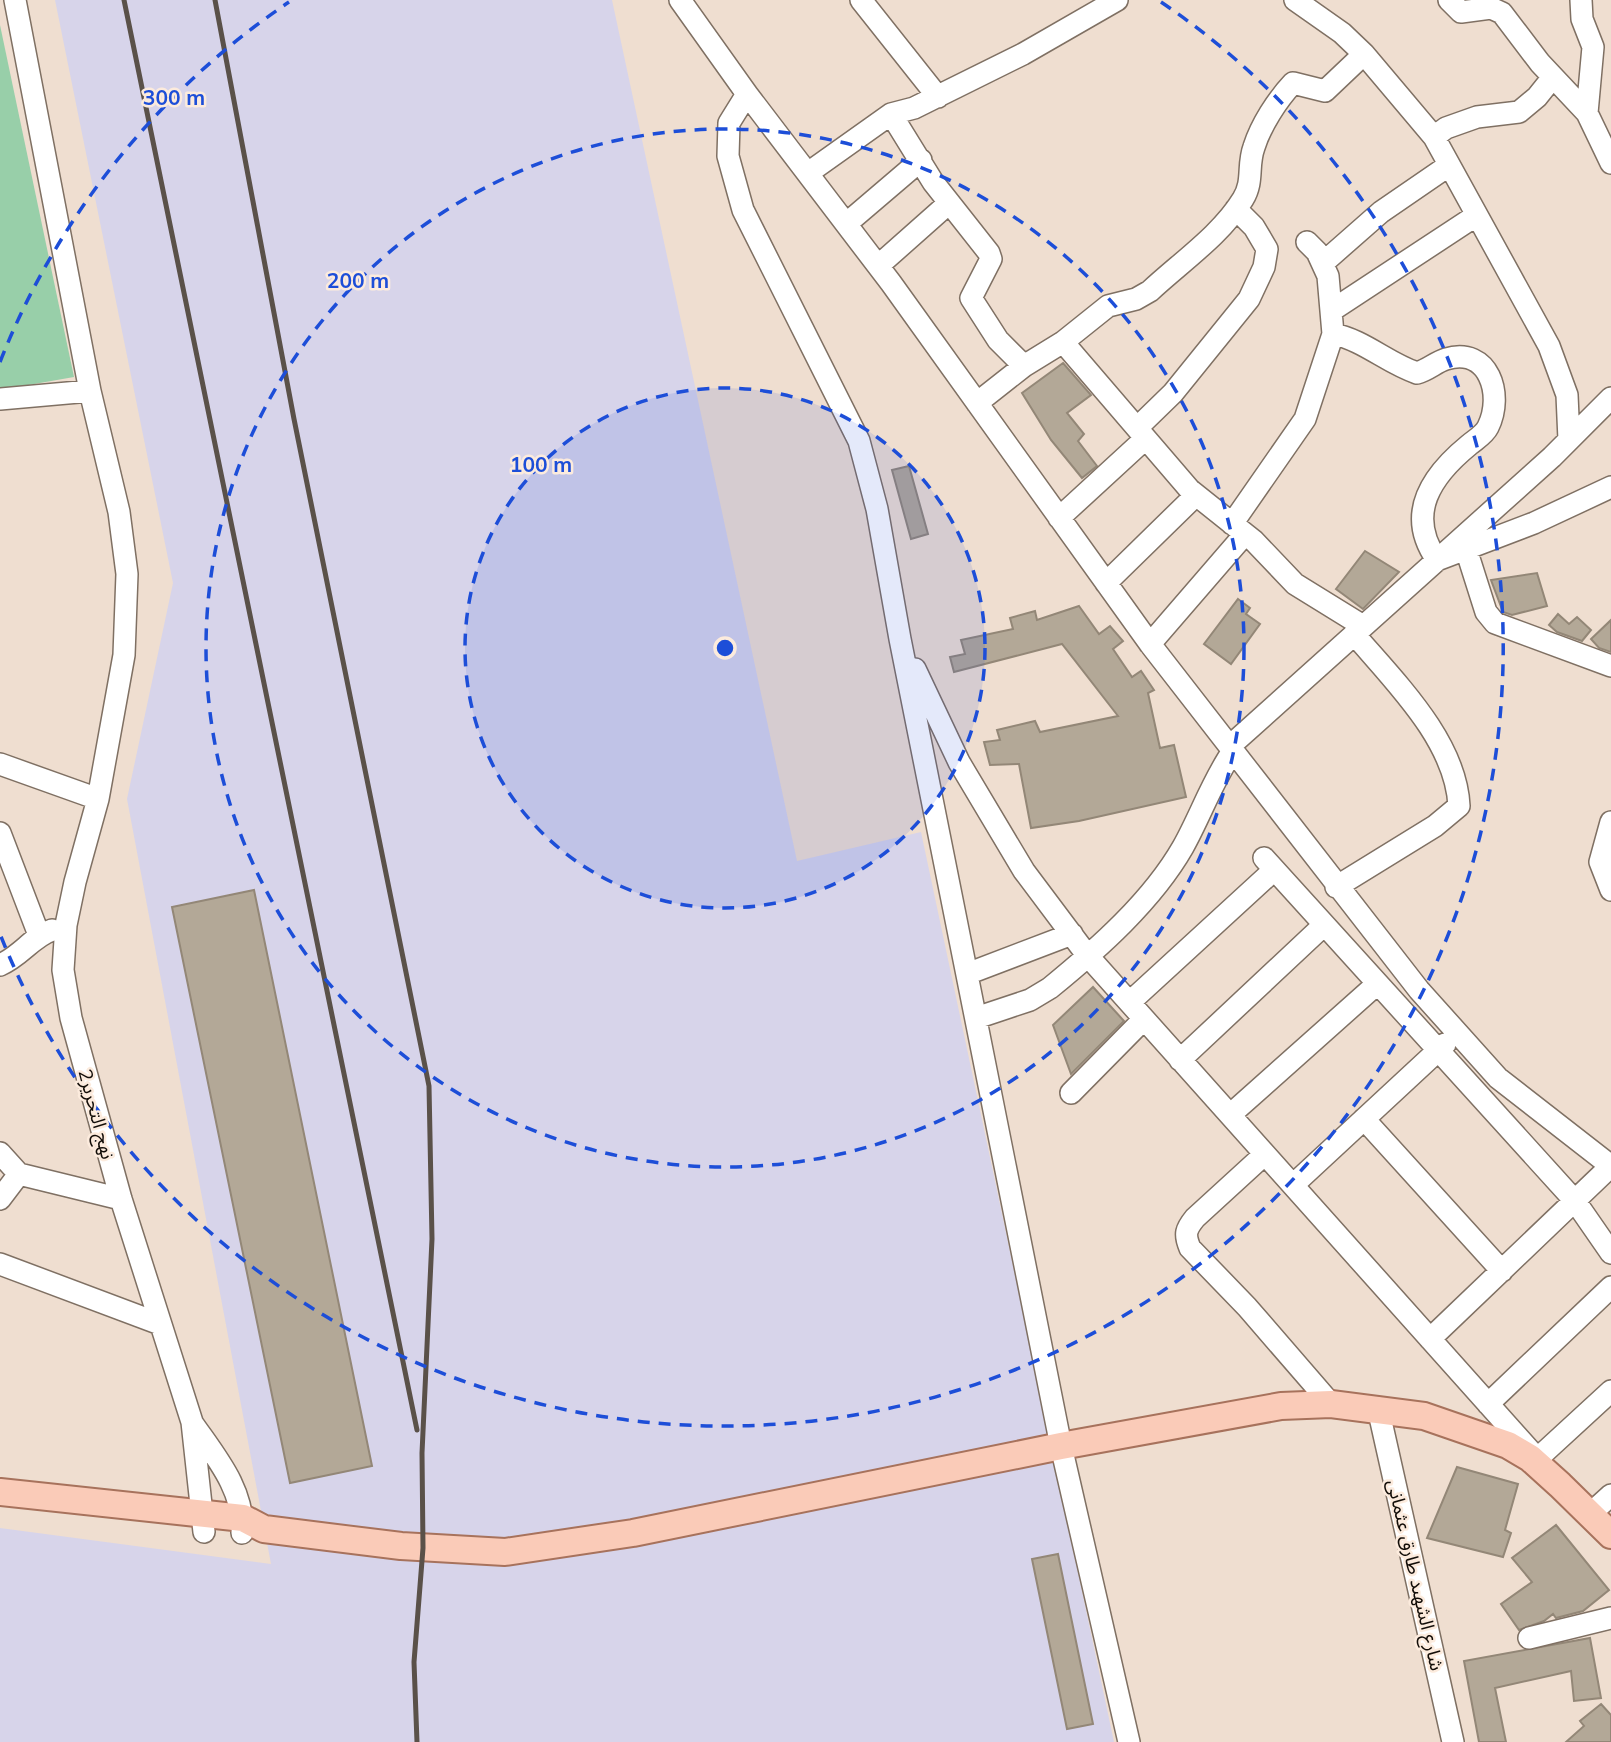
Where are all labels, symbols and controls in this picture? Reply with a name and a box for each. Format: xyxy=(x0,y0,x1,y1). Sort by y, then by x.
text: 300 m xyxy=(143,84,205,110)
text: 200 m xyxy=(327,267,389,293)
text: 100 m xyxy=(510,451,572,477)
centre of rings xyxy=(713,636,737,660)
street label: نهج التحرير2 xyxy=(71,1066,121,1162)
street label: شارع الشهىد طارق عثمانى xyxy=(1380,1477,1450,1673)

